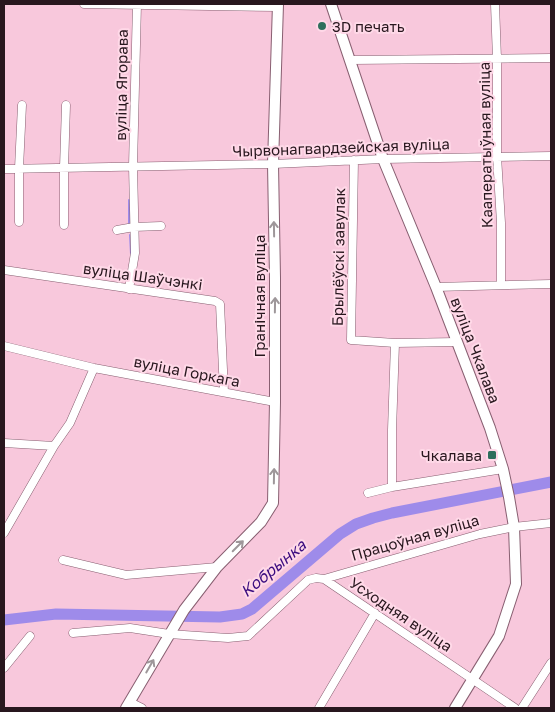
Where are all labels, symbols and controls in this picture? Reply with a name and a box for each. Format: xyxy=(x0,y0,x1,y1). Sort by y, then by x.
place label: 3D печать xyxy=(332,17,405,35)
marker: 3D печать xyxy=(316,20,328,32)
street label: вуліца Ягорава xyxy=(111,29,131,141)
street label: Кааператыўная вуліца xyxy=(475,62,495,228)
street label: Чырвонагвардзейская вуліца xyxy=(232,134,450,160)
street label: Брылёўскі завулак xyxy=(328,187,348,326)
one-way arrow xyxy=(269,221,279,238)
street label: Гранічная вуліца xyxy=(250,235,268,357)
street label: вуліца Шаўчэнкі xyxy=(82,259,204,293)
street label: вуліца Чкалава xyxy=(448,295,504,405)
one-way arrow xyxy=(270,298,279,314)
street label: вуліца Горкага xyxy=(132,352,242,390)
place label: Чкалава xyxy=(421,446,482,464)
marker: Чкалава xyxy=(486,449,498,461)
one-way arrow xyxy=(269,468,279,484)
street label: Працоўная вуліца xyxy=(349,510,481,564)
water label: Кобрынка xyxy=(236,534,311,601)
one-way arrow xyxy=(232,540,244,552)
street label: Усходняя вуліца xyxy=(346,573,456,655)
one-way arrow xyxy=(146,659,156,674)

